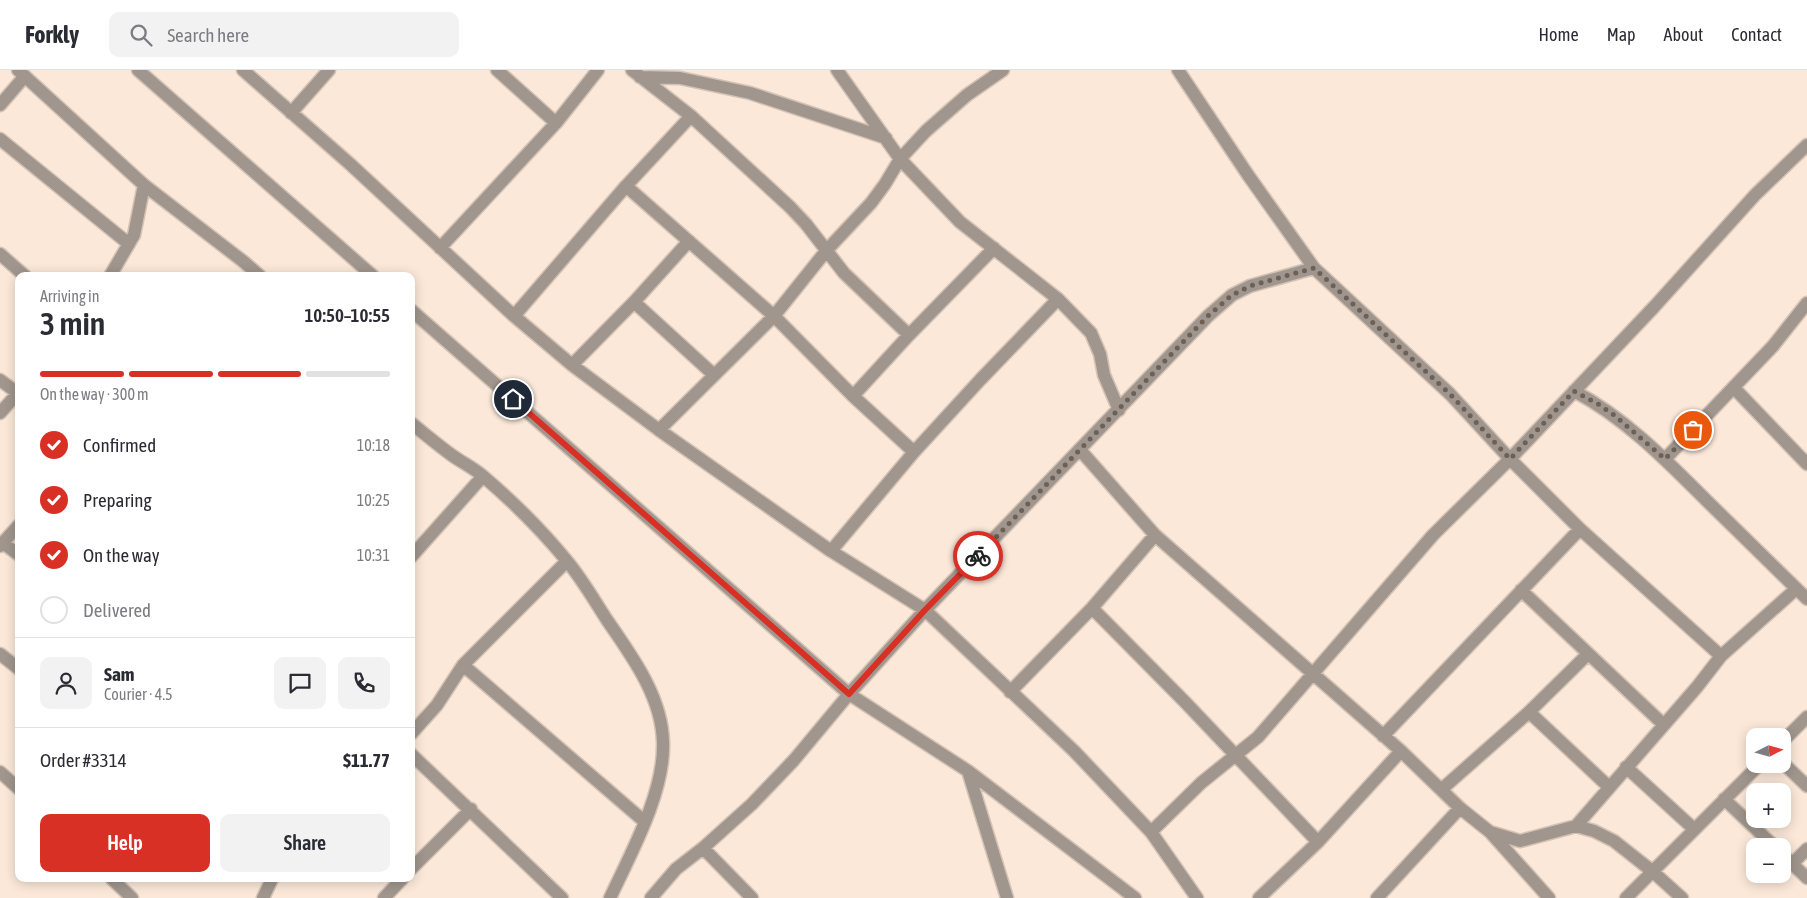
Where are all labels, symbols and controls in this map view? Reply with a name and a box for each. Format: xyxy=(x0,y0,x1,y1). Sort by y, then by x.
search box xyxy=(109,12,459,57)
text: Forkly xyxy=(25,21,79,48)
icon: search xyxy=(127,21,155,49)
text: Search here xyxy=(167,24,249,46)
text: Home xyxy=(1539,24,1579,45)
text: Map xyxy=(1607,24,1636,45)
text: About xyxy=(1664,24,1703,45)
text: Contact xyxy=(1731,24,1782,45)
text: Arriving in xyxy=(40,287,100,305)
text: 10:50–10:55 xyxy=(304,304,390,326)
text: 3 min xyxy=(40,305,105,342)
pin xyxy=(492,378,534,420)
text: On the way · 300 m xyxy=(40,385,149,403)
icon: home xyxy=(499,385,527,413)
pin xyxy=(1672,409,1714,451)
icon: bag xyxy=(1679,416,1707,444)
icon: check xyxy=(40,431,68,459)
text: Confirmed xyxy=(83,434,156,456)
text: 10:18 xyxy=(357,436,390,454)
icon: check xyxy=(40,486,68,514)
text: Preparing xyxy=(83,489,152,511)
text: 10:25 xyxy=(357,491,390,509)
courier xyxy=(953,531,1003,581)
icon: check xyxy=(40,541,68,569)
icon: bike xyxy=(964,542,992,570)
text: On the way xyxy=(83,544,160,566)
text: 10:31 xyxy=(357,546,390,564)
text: Delivered xyxy=(83,599,151,621)
button: person xyxy=(40,657,92,709)
button: chat xyxy=(274,657,326,709)
button: phone xyxy=(338,657,390,709)
text: Sam xyxy=(104,663,135,685)
text: Courier · 4.5 xyxy=(104,685,173,703)
north arrow xyxy=(1746,728,1791,772)
map controls xyxy=(1746,728,1791,883)
text: Order #3314 xyxy=(40,749,127,771)
text: $11.77 xyxy=(343,749,390,771)
button: + xyxy=(1746,783,1791,828)
button: Help xyxy=(40,814,210,872)
button: Share xyxy=(220,814,390,872)
button: − xyxy=(1746,838,1791,883)

